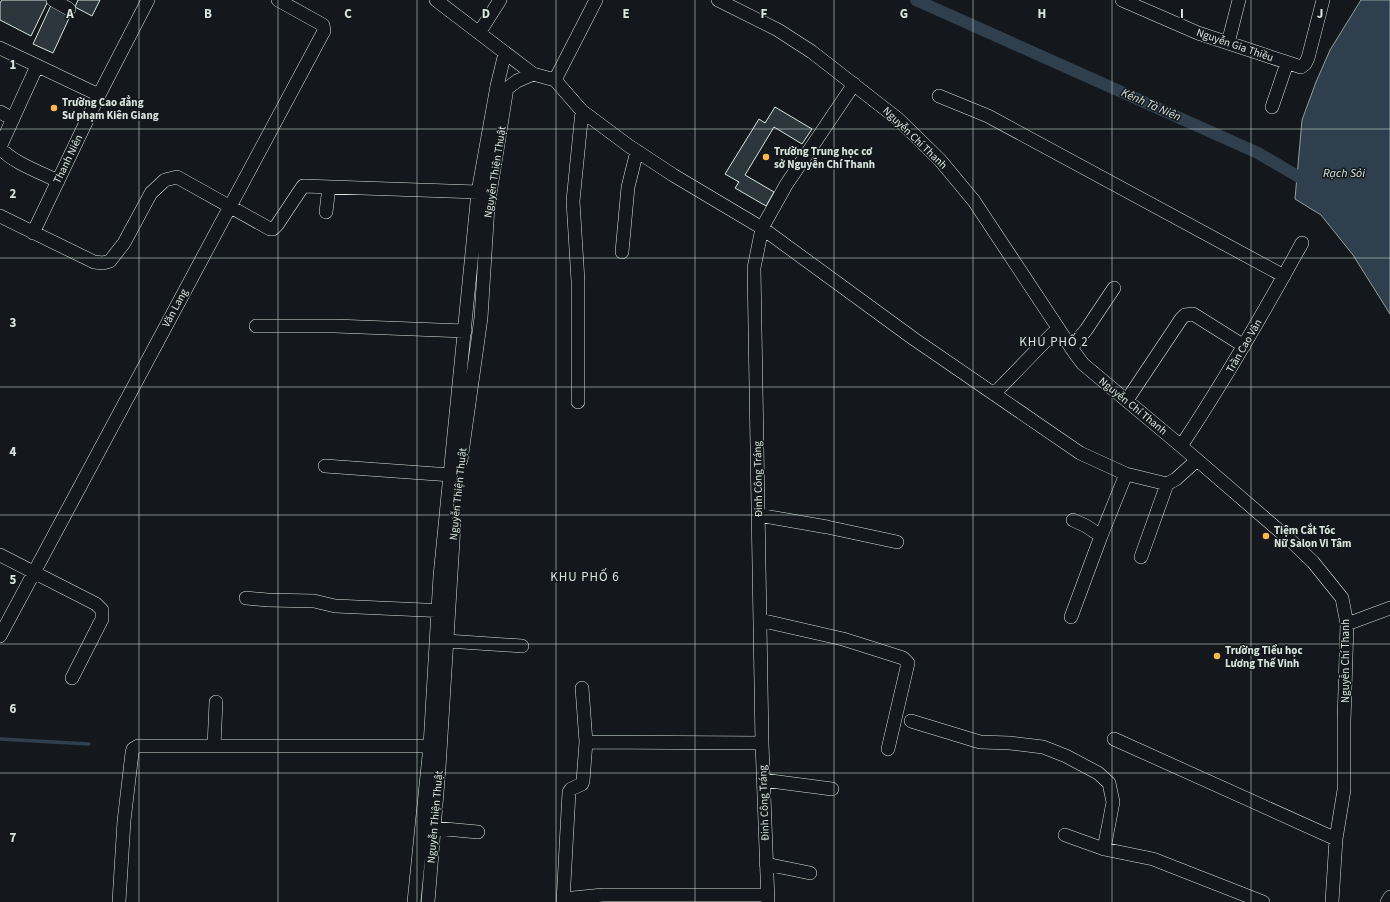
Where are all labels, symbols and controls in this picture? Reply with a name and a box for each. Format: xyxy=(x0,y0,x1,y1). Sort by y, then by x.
text: A xyxy=(65,5,74,23)
text: B xyxy=(204,5,212,23)
text: C xyxy=(344,5,352,23)
text: D xyxy=(482,5,490,23)
text: E xyxy=(622,5,630,23)
text: F xyxy=(761,5,768,23)
text: G xyxy=(900,5,908,23)
text: H xyxy=(1038,5,1046,23)
text: I xyxy=(1180,5,1184,23)
text: J xyxy=(1317,5,1323,23)
street label: Nguyễn Gia Thiều xyxy=(1194,25,1276,65)
text: 1 xyxy=(10,56,17,74)
water label: Kênh Tà Niên xyxy=(1118,84,1184,126)
place label: Trường Cao đẳng Sư phạm Kiên Giang xyxy=(62,95,159,123)
marker: Trường Cao đẳng Sư phạm Kiên Giang xyxy=(49,103,59,113)
street label: Nguyễn Chí Thanh xyxy=(880,103,950,173)
street label: Nguyễn Thiện Thuật xyxy=(480,125,510,219)
street label: Thanh Niên xyxy=(50,132,86,186)
place label: Trường Trung học cơ sở Nguyễn Chí Thanh xyxy=(774,144,875,172)
marker: Trường Trung học cơ sở Nguyễn Chí Thanh xyxy=(761,152,771,162)
water label: Rạch Sỏi xyxy=(1323,165,1365,182)
text: 2 xyxy=(10,185,17,203)
street label: Văn Lang xyxy=(159,286,192,330)
text: 3 xyxy=(10,314,17,332)
street label: Trần Cao Vân xyxy=(1223,316,1265,376)
district label: KHU PHỐ 2 xyxy=(1019,333,1089,351)
street label: Nguyễn Chí Thanh xyxy=(1096,374,1170,438)
street label: Đinh Công Tráng xyxy=(750,440,766,517)
text: 4 xyxy=(10,443,17,461)
street label: Nguyễn Thiện Thuật xyxy=(446,447,470,541)
place label: Tiệm Cắt Tóc Nữ Salon Vi Tâm xyxy=(1274,523,1351,551)
marker: Tiệm Cắt Tóc Nữ Salon Vi Tâm xyxy=(1261,531,1271,541)
district label: KHU PHỐ 6 xyxy=(550,568,620,586)
text: 5 xyxy=(10,571,17,589)
street label: Nguyễn Chí Thanh xyxy=(1338,619,1353,703)
place label: Trường Tiểu học Lương Thế Vinh xyxy=(1225,643,1303,671)
marker: Trường Tiểu học Lương Thế Vinh xyxy=(1212,651,1222,661)
text: 6 xyxy=(10,700,17,718)
street label: Đinh Công Tráng xyxy=(755,764,773,841)
street label: Nguyễn Thiện Thuật xyxy=(423,770,447,864)
text: 7 xyxy=(10,829,17,847)

